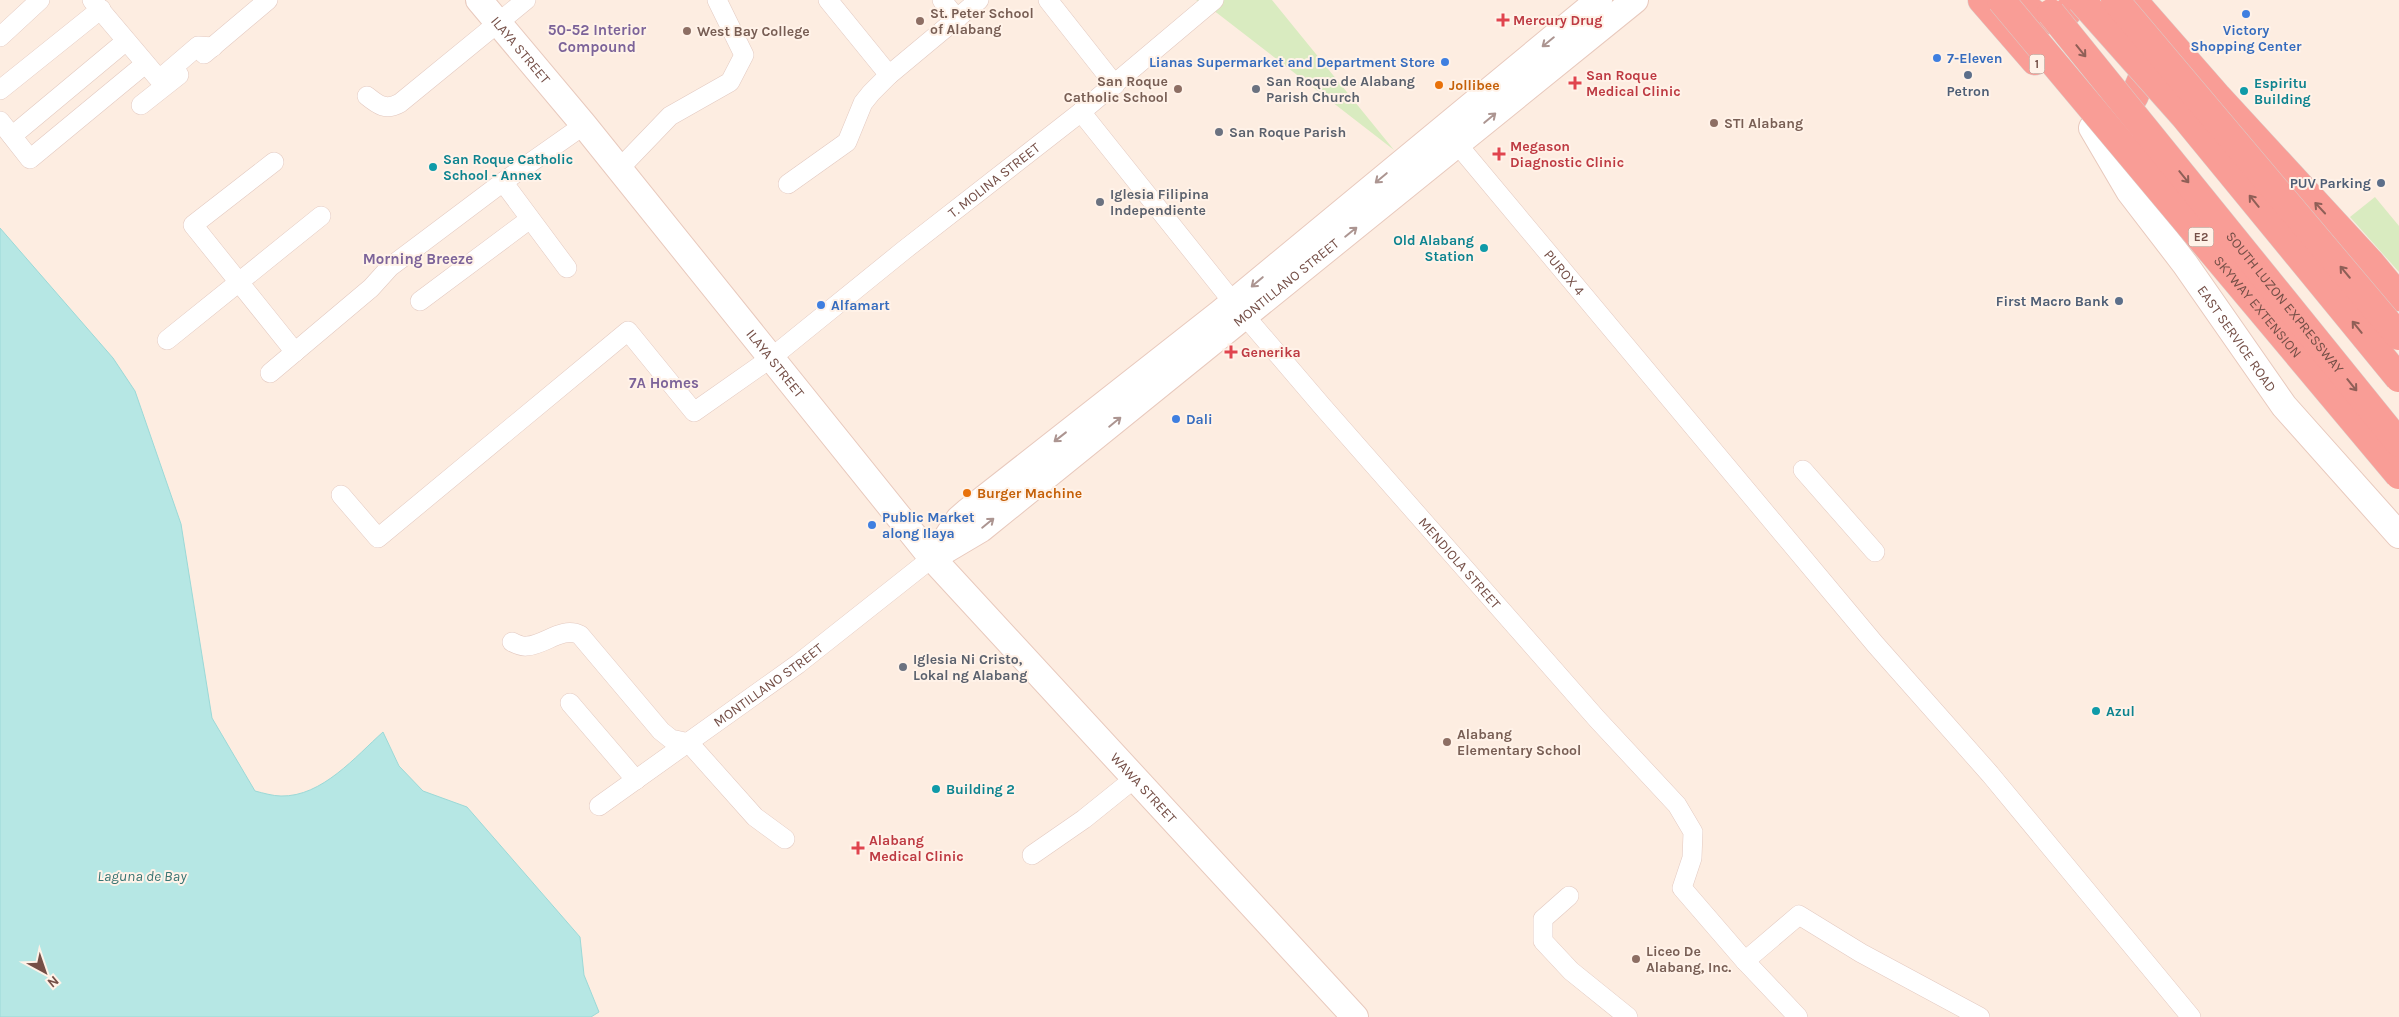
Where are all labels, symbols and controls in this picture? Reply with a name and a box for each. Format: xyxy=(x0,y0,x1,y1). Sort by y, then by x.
place label: St. Peter School of Alabang xyxy=(930,5,1034,38)
marker: Victory Shopping Center xyxy=(2240,8,2252,20)
street label: ILAYA STREET xyxy=(488,12,554,87)
place label: Mercury Drug xyxy=(1513,12,1602,29)
marker: Mercury Drug xyxy=(1497,14,1509,26)
marker: St. Peter School of Alabang xyxy=(914,15,926,27)
district label: 50-52 Interior Compound xyxy=(548,21,646,56)
place label: Victory Shopping Center xyxy=(2190,22,2302,55)
place label: West Bay College xyxy=(697,23,810,40)
marker: West Bay College xyxy=(681,25,693,37)
one-way arrow xyxy=(1542,36,1555,47)
one-way arrow xyxy=(2076,44,2087,57)
place label: 7-Eleven xyxy=(1947,50,2003,67)
marker: 7-Eleven xyxy=(1931,52,1943,64)
place label: Lianas Supermarket and Department Store xyxy=(1149,54,1435,71)
road number: 1 xyxy=(2030,54,2044,74)
marker: Lianas Supermarket and Department Store xyxy=(1439,56,1451,68)
place label: San Roque Medical Clinic xyxy=(1586,67,1681,100)
marker: Petron xyxy=(1962,69,1974,81)
place label: San Roque Catholic School xyxy=(1064,73,1168,106)
place label: San Roque de Alabang Parish Church xyxy=(1266,73,1415,106)
place label: Espiritu Building xyxy=(2254,75,2311,108)
marker: San Roque Medical Clinic xyxy=(1568,76,1582,90)
place label: Jollibee xyxy=(1449,77,1500,94)
marker: Jollibee xyxy=(1433,79,1445,91)
marker: San Roque Catholic School xyxy=(1172,83,1184,95)
marker: San Roque de Alabang Parish Church xyxy=(1250,83,1262,95)
place label: Petron xyxy=(1946,83,1990,100)
marker: Espiritu Building xyxy=(2238,85,2250,97)
one-way arrow xyxy=(1483,113,1496,124)
place label: STI Alabang xyxy=(1724,115,1803,132)
marker: STI Alabang xyxy=(1708,117,1720,129)
place label: San Roque Parish xyxy=(1229,124,1346,141)
marker: San Roque Parish xyxy=(1213,126,1225,138)
place label: Megason Diagnostic Clinic xyxy=(1510,138,1624,171)
street label: T. MOLINA STREET xyxy=(944,139,1043,221)
marker: Megason Diagnostic Clinic xyxy=(1492,147,1506,161)
place label: San Roque Catholic School - Annex xyxy=(443,151,573,184)
marker: San Roque Catholic School - Annex xyxy=(427,161,439,173)
one-way arrow xyxy=(2178,171,2189,184)
one-way arrow xyxy=(1375,172,1388,184)
place label: PUV Parking xyxy=(2290,175,2371,192)
marker: PUV Parking xyxy=(2375,177,2387,189)
place label: Iglesia Filipina Independiente xyxy=(1110,186,1209,219)
one-way arrow xyxy=(2248,195,2260,208)
marker: Iglesia Filipina Independiente xyxy=(1094,196,1106,208)
one-way arrow xyxy=(2314,202,2326,214)
one-way arrow xyxy=(1344,226,1357,237)
road number: E2 xyxy=(2188,228,2214,246)
street label: SOUTH LUZON EXPRESSWAY xyxy=(2223,228,2348,377)
place label: Old Alabang Station xyxy=(1393,232,1474,265)
street label: MONTILLANO STREET xyxy=(1229,235,1342,330)
marker: Old Alabang Station xyxy=(1478,242,1490,254)
street label: PUROX 4 xyxy=(1540,246,1589,299)
district label: Morning Breeze xyxy=(363,250,473,268)
street label: SKYWAY EXTENSION xyxy=(2210,252,2305,361)
one-way arrow xyxy=(2340,266,2351,279)
one-way arrow xyxy=(1250,277,1263,288)
street label: EAST SERVICE ROAD xyxy=(2194,282,2280,395)
place label: First Macro Bank xyxy=(1996,293,2110,310)
marker: First Macro Bank xyxy=(2113,295,2125,307)
place label: Alfamart xyxy=(831,297,890,314)
marker: Alfamart xyxy=(815,299,827,311)
one-way arrow xyxy=(2352,321,2363,334)
street label: ILAYA STREET xyxy=(743,326,808,401)
place label: Generika xyxy=(1241,344,1301,361)
marker: Generika xyxy=(1225,346,1237,358)
district label: 7A Homes xyxy=(629,374,699,392)
one-way arrow xyxy=(2347,378,2358,391)
place label: Dali xyxy=(1186,411,1213,428)
marker: Dali xyxy=(1170,413,1182,425)
one-way arrow xyxy=(1108,416,1121,427)
one-way arrow xyxy=(1054,432,1067,443)
place label: Burger Machine xyxy=(977,485,1082,502)
marker: Burger Machine xyxy=(961,487,973,499)
place label: Public Market along Ilaya xyxy=(882,509,975,542)
street label: MENDIOLA STREET xyxy=(1415,514,1505,612)
one-way arrow xyxy=(982,518,995,529)
marker: Public Market along Ilaya xyxy=(866,519,878,531)
street label: MONTILLANO STREET xyxy=(710,639,826,730)
place label: Iglesia Ni Cristo, Lokal ng Alabang xyxy=(913,651,1027,684)
marker: Iglesia Ni Cristo, Lokal ng Alabang xyxy=(897,661,909,673)
place label: Azul xyxy=(2106,703,2135,720)
marker: Azul xyxy=(2090,705,2102,717)
place label: Alabang Elementary School xyxy=(1457,726,1581,759)
marker: Alabang Elementary School xyxy=(1441,736,1453,748)
street label: WAWA STREET xyxy=(1107,749,1180,826)
place label: Building 2 xyxy=(946,781,1015,798)
marker: Building 2 xyxy=(930,783,942,795)
place label: Alabang Medical Clinic xyxy=(869,832,964,865)
marker: Alabang Medical Clinic xyxy=(851,841,865,855)
water label: Laguna de Bay xyxy=(97,867,187,885)
place label: Liceo De Alabang, Inc. xyxy=(1646,943,1731,976)
north arrow xyxy=(20,947,70,997)
marker: Liceo De Alabang, Inc. xyxy=(1630,953,1642,965)
text: N xyxy=(44,972,62,991)

